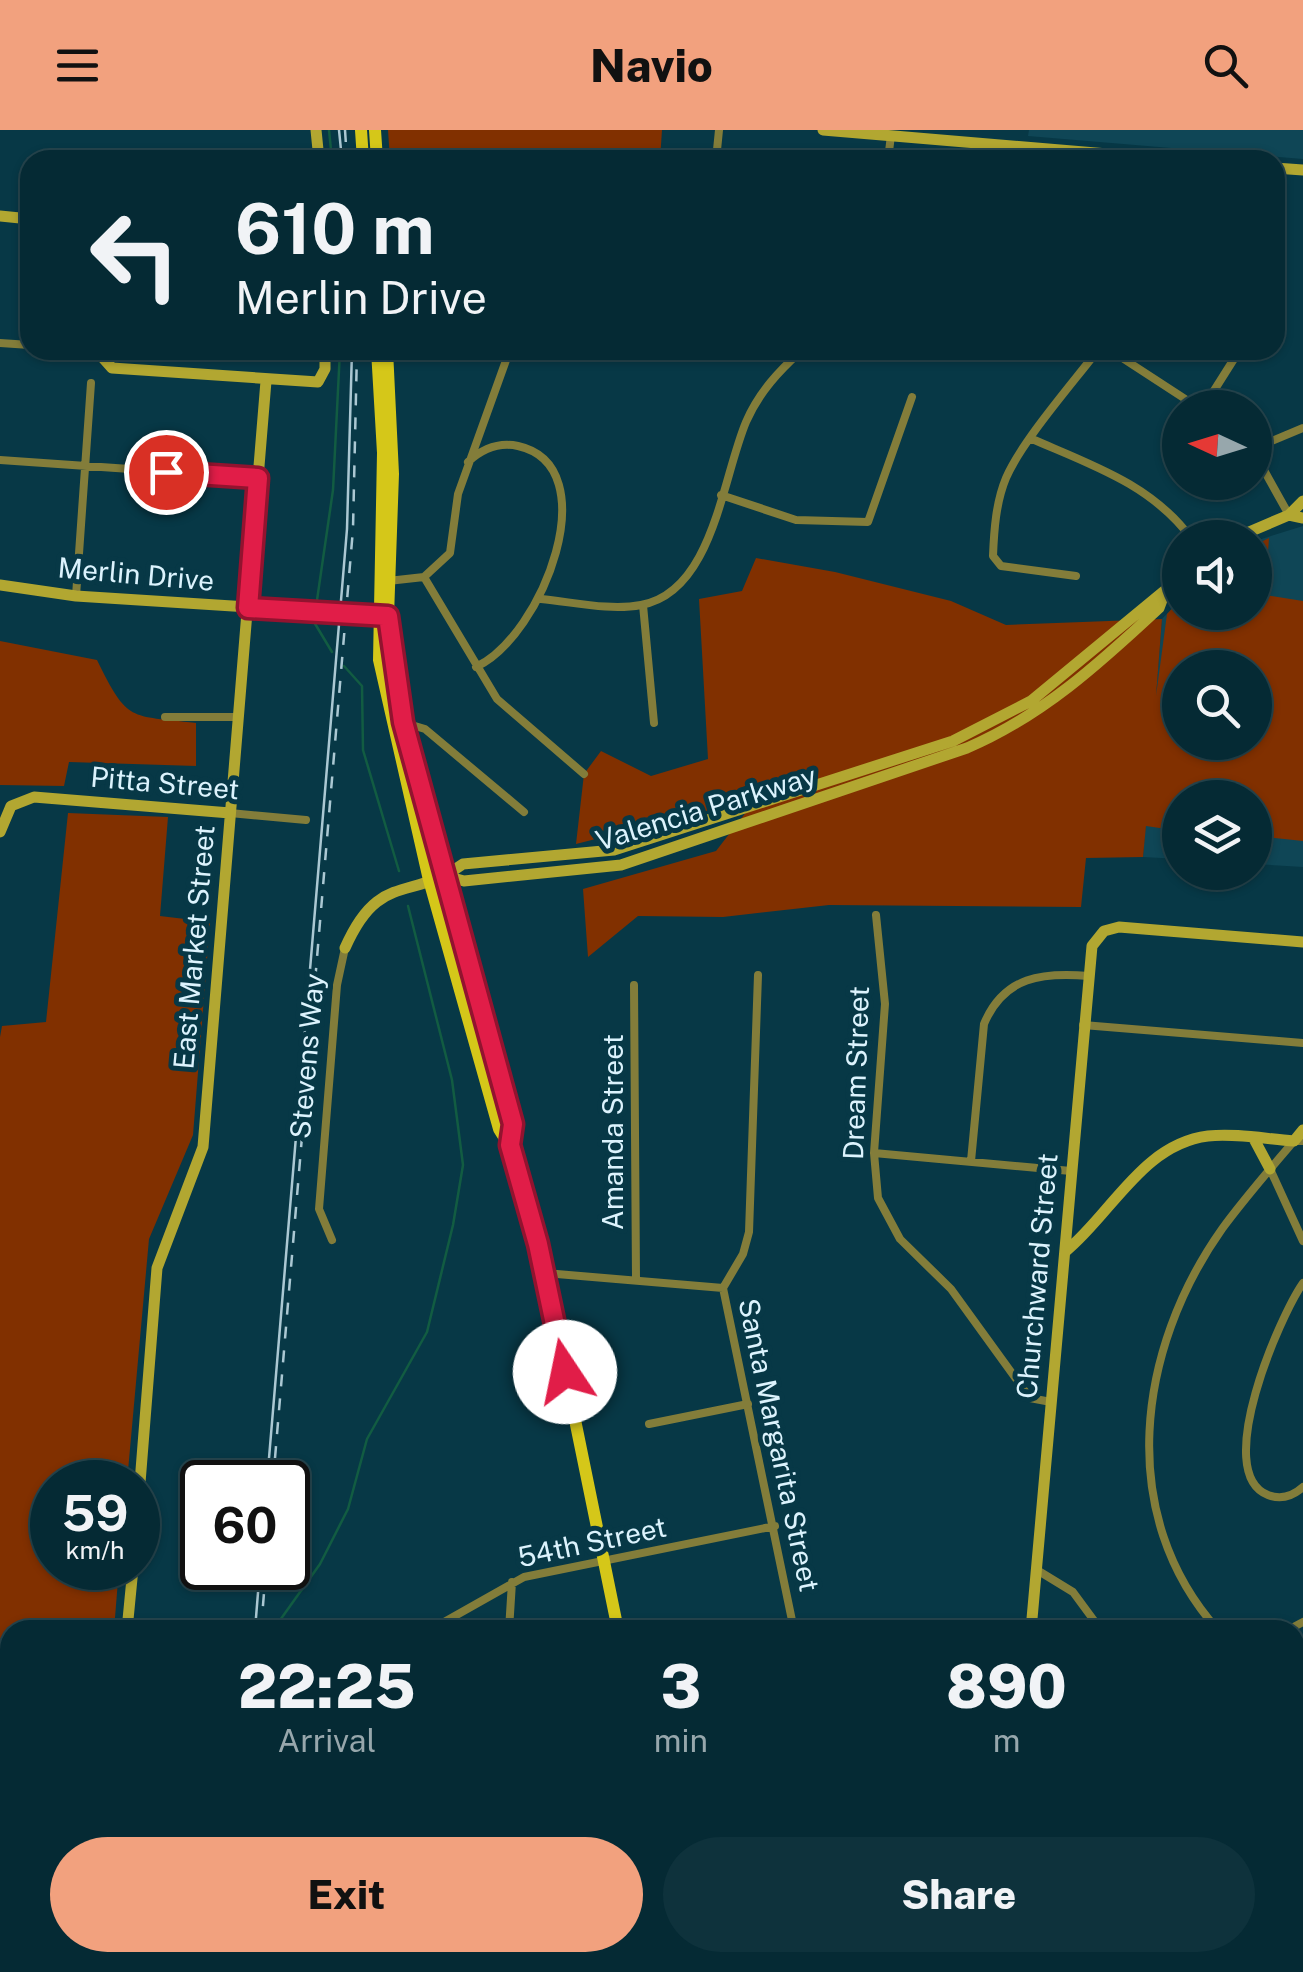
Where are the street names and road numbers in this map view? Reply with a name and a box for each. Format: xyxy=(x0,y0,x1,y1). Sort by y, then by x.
street label: Merlin Drive xyxy=(56,550,216,597)
street label: Valencia Parkway xyxy=(592,758,820,857)
street label: Pitta Street xyxy=(89,760,241,805)
street label: East Market Street xyxy=(166,823,221,1070)
street label: Stevens Way xyxy=(283,972,330,1140)
street label: Dream Street xyxy=(836,985,875,1161)
street label: Amanda Street xyxy=(596,1034,629,1230)
street label: Churchward Street xyxy=(1009,1152,1064,1400)
street label: Santa Margarita Street xyxy=(732,1295,827,1594)
street label: 54th Street xyxy=(515,1510,669,1573)

